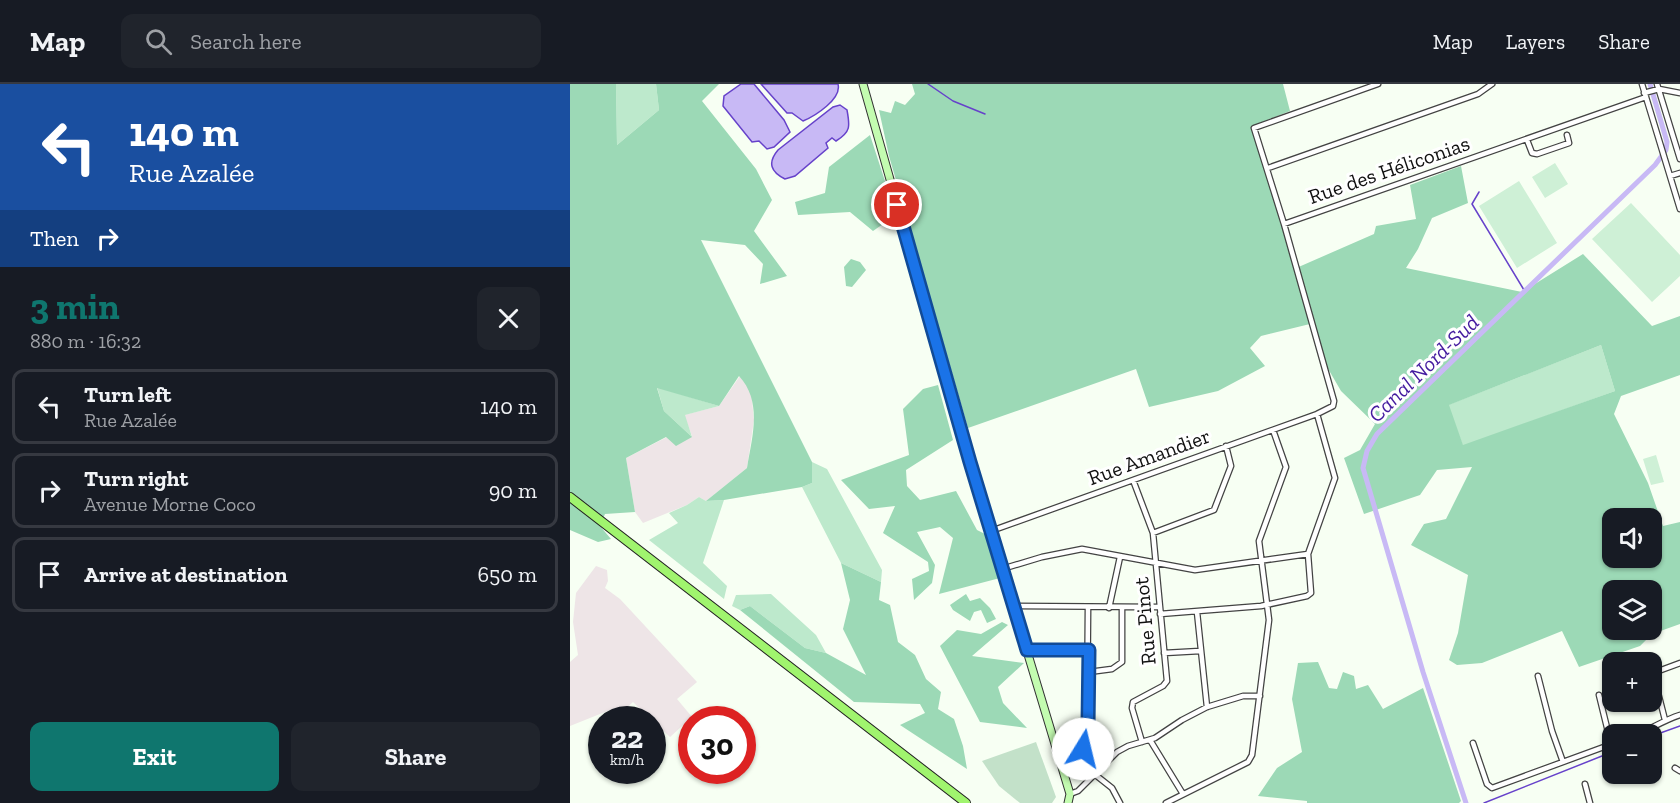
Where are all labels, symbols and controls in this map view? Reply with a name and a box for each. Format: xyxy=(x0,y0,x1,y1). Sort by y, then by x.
search box xyxy=(121,14,541,68)
text: Map xyxy=(30,25,85,58)
icon: search xyxy=(142,25,175,58)
text: Search here xyxy=(190,28,302,55)
text: Map xyxy=(1433,29,1473,54)
text: Layers xyxy=(1506,29,1565,54)
text: Share xyxy=(1598,29,1650,54)
text: 140 m xyxy=(129,106,239,157)
icon: left xyxy=(30,108,108,186)
street label: Rue des Héliconias xyxy=(1305,130,1473,209)
text: Rue Azalée xyxy=(129,157,254,189)
pin xyxy=(871,179,922,230)
icon: arrive xyxy=(880,188,913,221)
icon: right xyxy=(91,222,124,255)
text: Then xyxy=(30,225,79,252)
text: 3 min xyxy=(30,285,120,328)
button: close xyxy=(477,287,540,350)
water label: Canal Nord-Sud xyxy=(1362,309,1484,428)
text: 880 m · 16:32 xyxy=(30,329,141,353)
text: Turn left xyxy=(84,381,171,408)
icon: left xyxy=(33,390,66,423)
text: 140 m xyxy=(480,393,537,420)
text: Rue Azalée xyxy=(84,408,177,432)
street label: Rue Amandier xyxy=(1084,423,1214,490)
text: Turn right xyxy=(84,465,188,492)
icon: right xyxy=(33,474,66,507)
text: 90 m xyxy=(489,477,537,504)
text: Avenue Morne Coco xyxy=(84,492,256,516)
map controls xyxy=(1602,508,1662,784)
button: sound xyxy=(1602,508,1662,568)
icon: arrive xyxy=(33,558,66,591)
text: Arrive at destination xyxy=(84,561,287,588)
text: 650 m xyxy=(477,561,537,588)
street label: Rue Pinot xyxy=(1128,576,1161,666)
button: layers xyxy=(1602,580,1662,640)
button: + xyxy=(1602,652,1662,712)
speed limit sign: 30 xyxy=(678,706,756,784)
position arrow xyxy=(1051,717,1115,781)
text: 22 xyxy=(611,720,643,756)
button: Exit xyxy=(30,722,279,791)
button: Share xyxy=(291,722,540,791)
button: − xyxy=(1602,724,1662,784)
text: km/h xyxy=(610,751,644,769)

